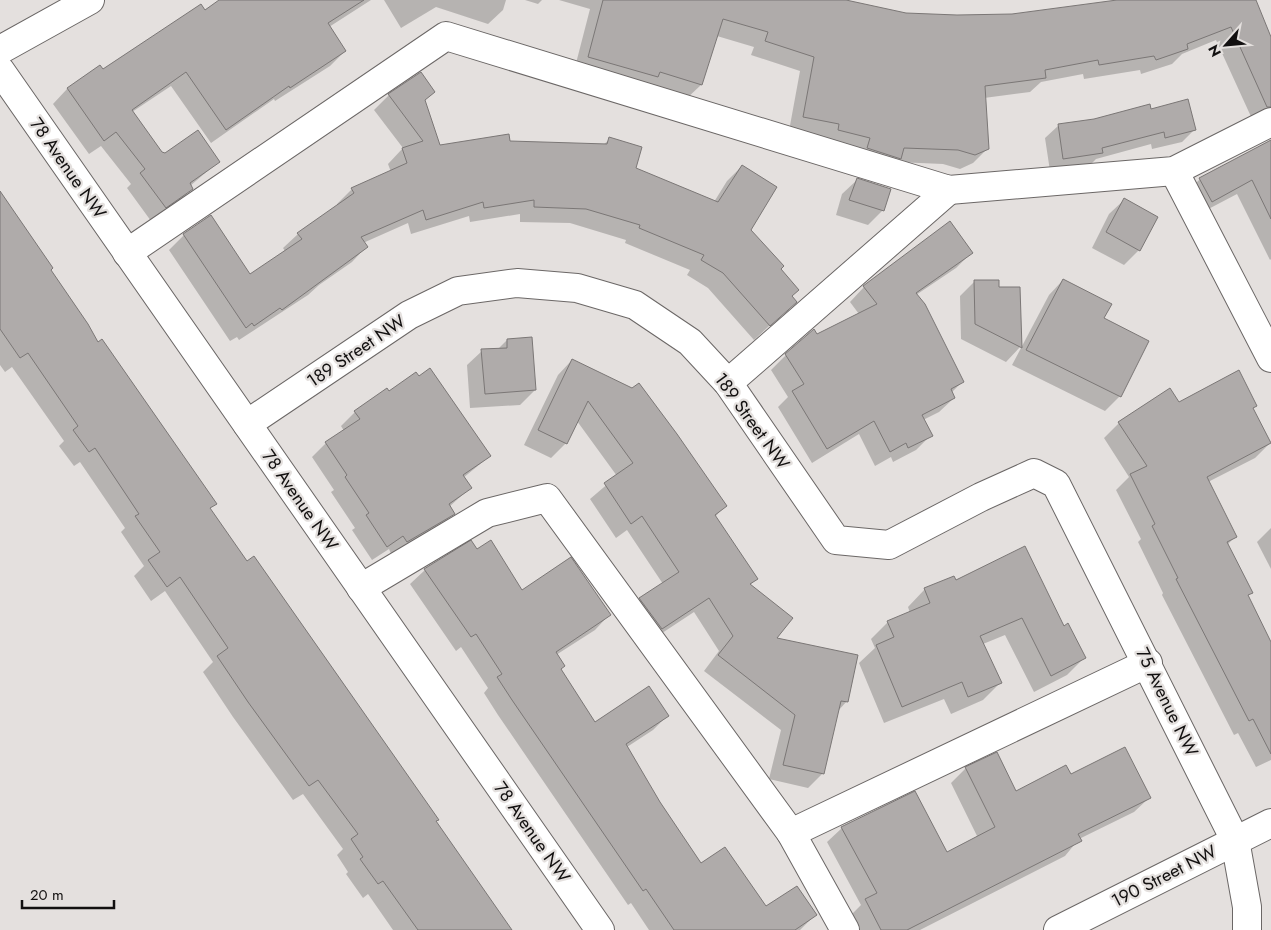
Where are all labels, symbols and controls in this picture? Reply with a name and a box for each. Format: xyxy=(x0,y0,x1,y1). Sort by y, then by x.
north arrow xyxy=(1201,20,1251,70)
text: N xyxy=(1203,41,1226,60)
street label: 78 Avenue NW xyxy=(24,112,113,224)
street label: 189 Street NW xyxy=(302,308,411,394)
street label: 189 Street NW xyxy=(708,367,796,475)
street label: 78 Avenue NW xyxy=(256,444,345,556)
street label: 75 Avenue NW xyxy=(1129,643,1205,761)
street label: 78 Avenue NW xyxy=(488,776,577,888)
street label: 190 Street NW xyxy=(1107,838,1221,914)
scale bar xyxy=(22,878,115,910)
text: 20 m xyxy=(30,884,64,906)

